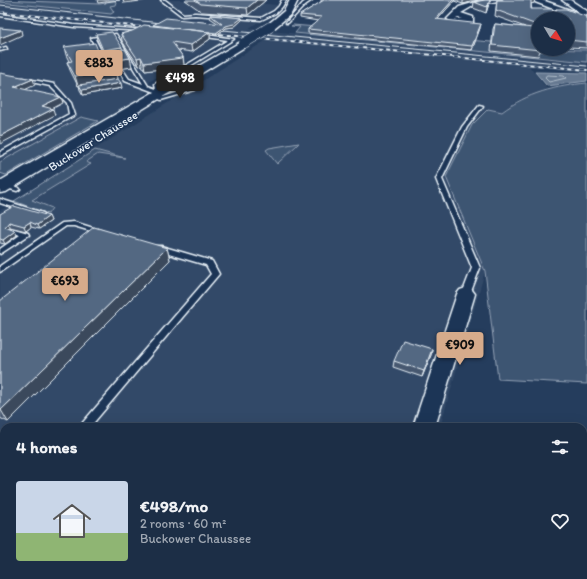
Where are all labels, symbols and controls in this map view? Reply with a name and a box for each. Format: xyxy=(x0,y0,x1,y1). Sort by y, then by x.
north arrow xyxy=(531,12,575,56)
map controls xyxy=(531,12,575,56)
pin: €883 xyxy=(75,50,123,84)
text: €883 xyxy=(85,55,113,70)
pin: €498 xyxy=(156,65,204,99)
text: €498 xyxy=(165,70,195,85)
street label: Buckower Chaussee xyxy=(46,108,140,174)
pin: €693 xyxy=(41,268,89,302)
text: €693 xyxy=(51,273,79,288)
pin: €909 xyxy=(436,332,484,366)
text: €909 xyxy=(445,337,475,352)
icon: filters xyxy=(549,436,571,458)
text: 4 homes xyxy=(16,437,77,457)
text: €498/mo xyxy=(140,496,208,516)
icon: home xyxy=(48,497,96,545)
icon: heart xyxy=(549,510,571,532)
text: 2 rooms · 60 m² xyxy=(140,516,226,531)
text: Buckower Chaussee xyxy=(140,531,251,546)

